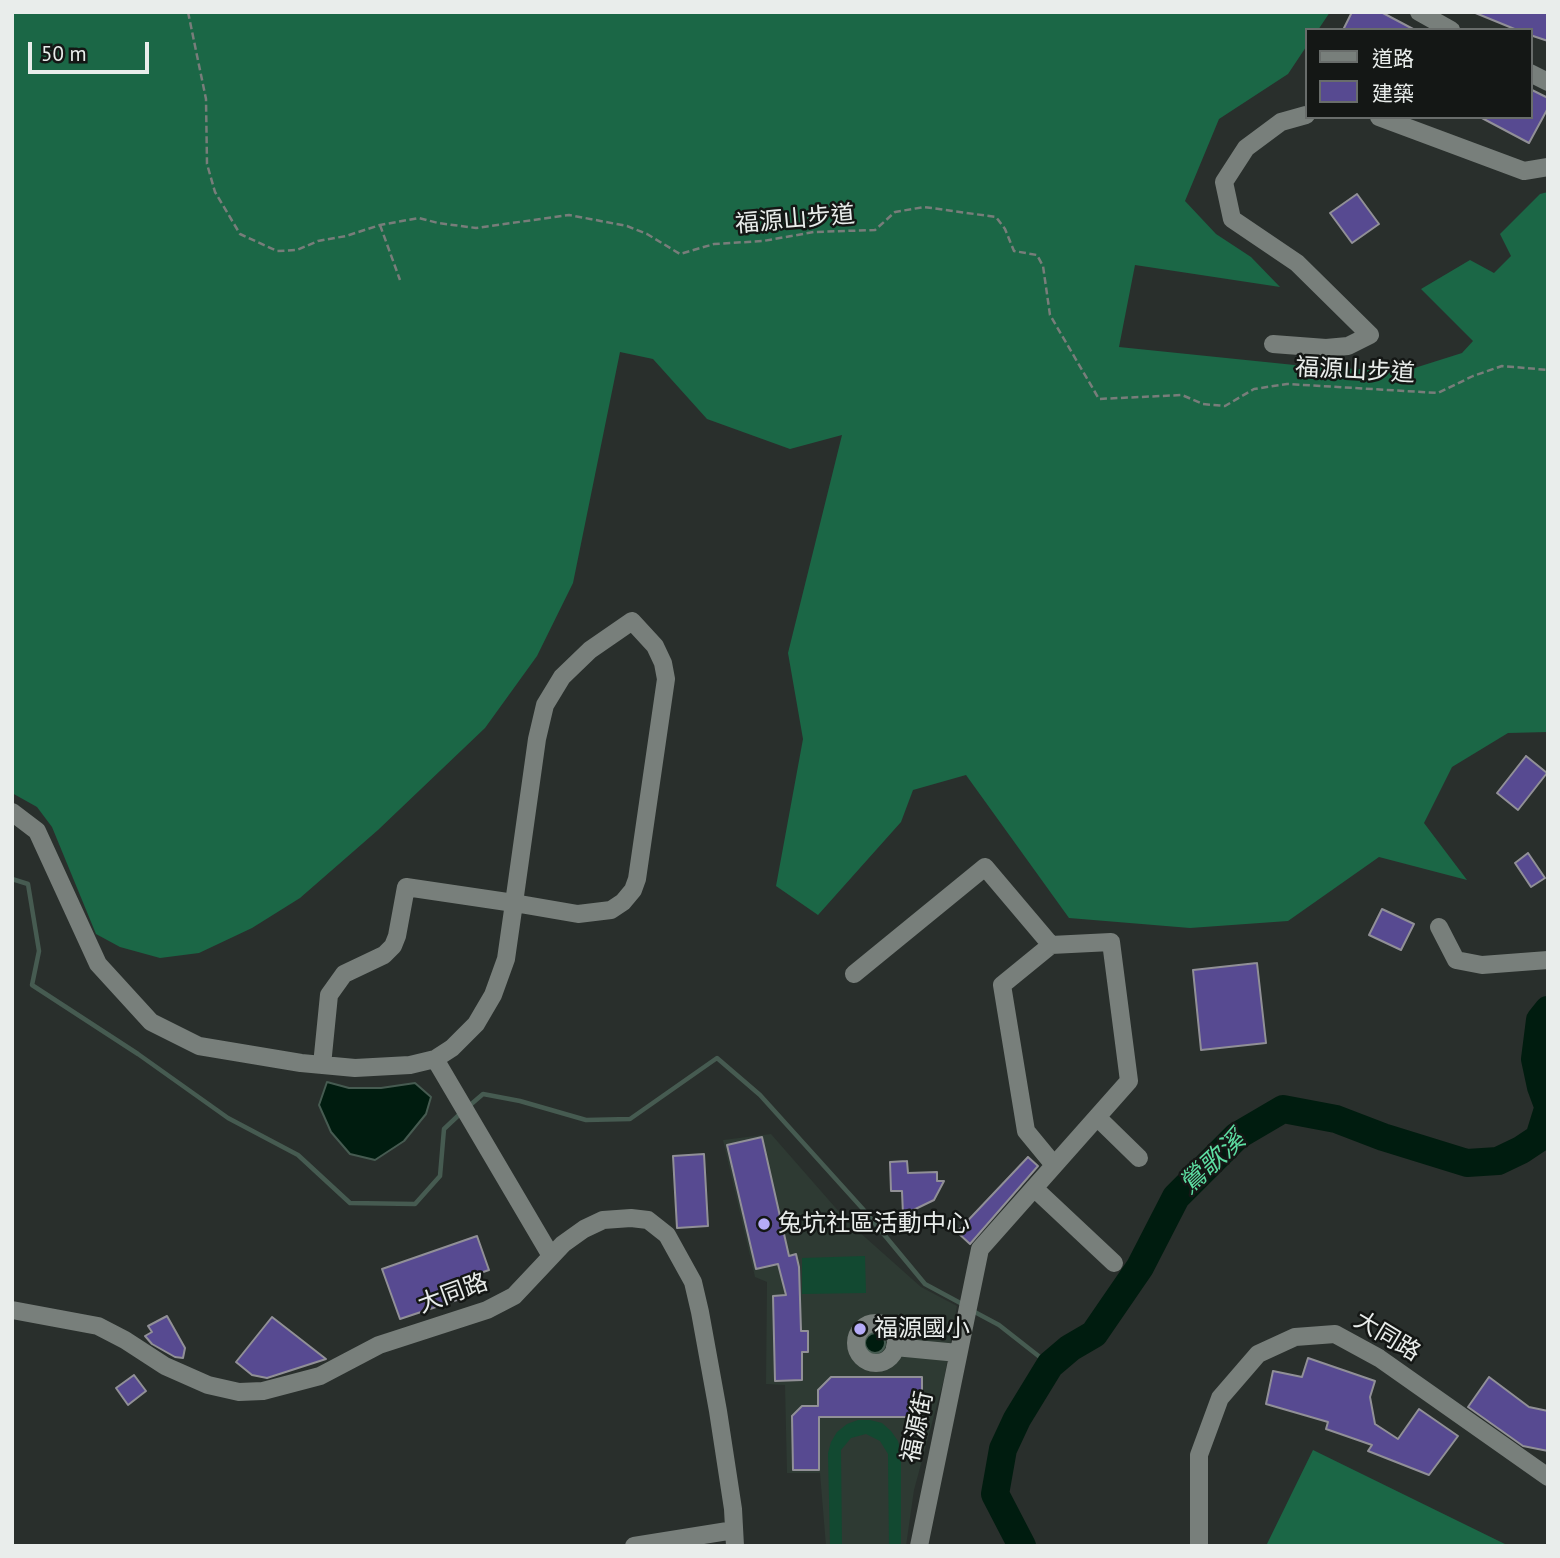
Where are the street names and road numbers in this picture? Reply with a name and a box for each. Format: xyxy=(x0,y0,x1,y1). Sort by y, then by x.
street label: 福源山步道 xyxy=(734,200,856,240)
street label: 福源山步道 xyxy=(1294,353,1416,389)
street label: 大同路 xyxy=(414,1268,492,1320)
street label: 大同路 xyxy=(1349,1306,1425,1368)
street label: 福源街 xyxy=(896,1389,940,1465)

